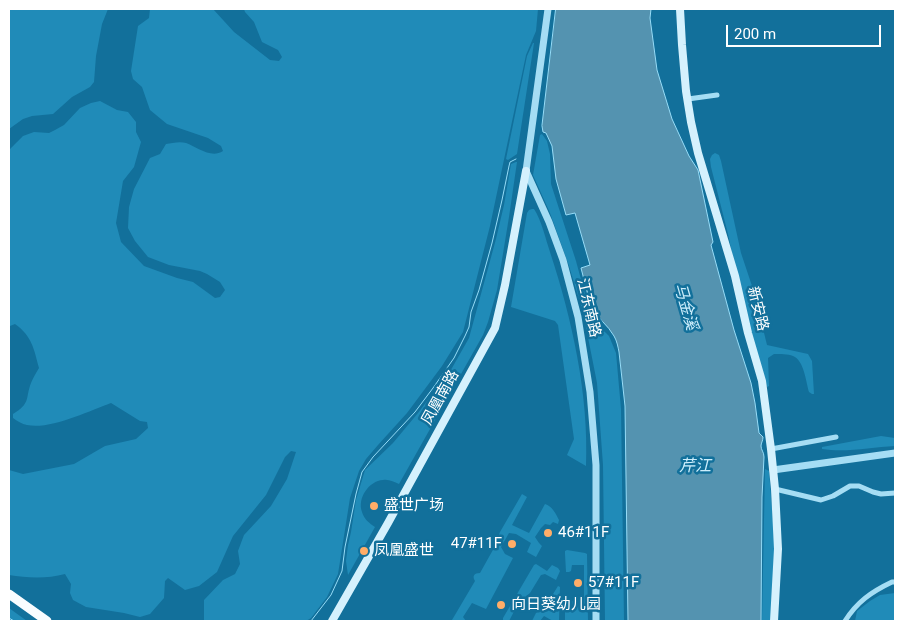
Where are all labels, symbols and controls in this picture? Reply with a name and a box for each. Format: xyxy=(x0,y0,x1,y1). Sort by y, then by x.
scale bar xyxy=(729,15,884,47)
text: 200 m xyxy=(734,25,776,43)
street label: 江东南路 xyxy=(572,277,604,339)
water label: 马金溪 xyxy=(669,281,701,333)
street label: 新安路 xyxy=(743,285,771,333)
street label: 凤凰南路 xyxy=(419,367,463,429)
water label: 芹江 xyxy=(679,457,711,477)
place label: 盛世广场 xyxy=(384,497,444,515)
marker: 盛世广场 xyxy=(368,500,380,512)
place label: 46#11F xyxy=(558,524,609,542)
marker: 46#11F xyxy=(542,527,554,539)
place label: 47#11F xyxy=(451,535,502,553)
marker: 47#11F xyxy=(506,538,518,550)
place label: 凤凰盛世 xyxy=(374,542,434,560)
marker: 凤凰盛世 xyxy=(358,545,370,557)
place label: 57#11F xyxy=(588,574,639,592)
marker: 57#11F xyxy=(572,577,584,589)
place label: 向日葵幼儿园 xyxy=(511,596,601,614)
marker: 向日葵幼儿园 xyxy=(495,599,507,611)

